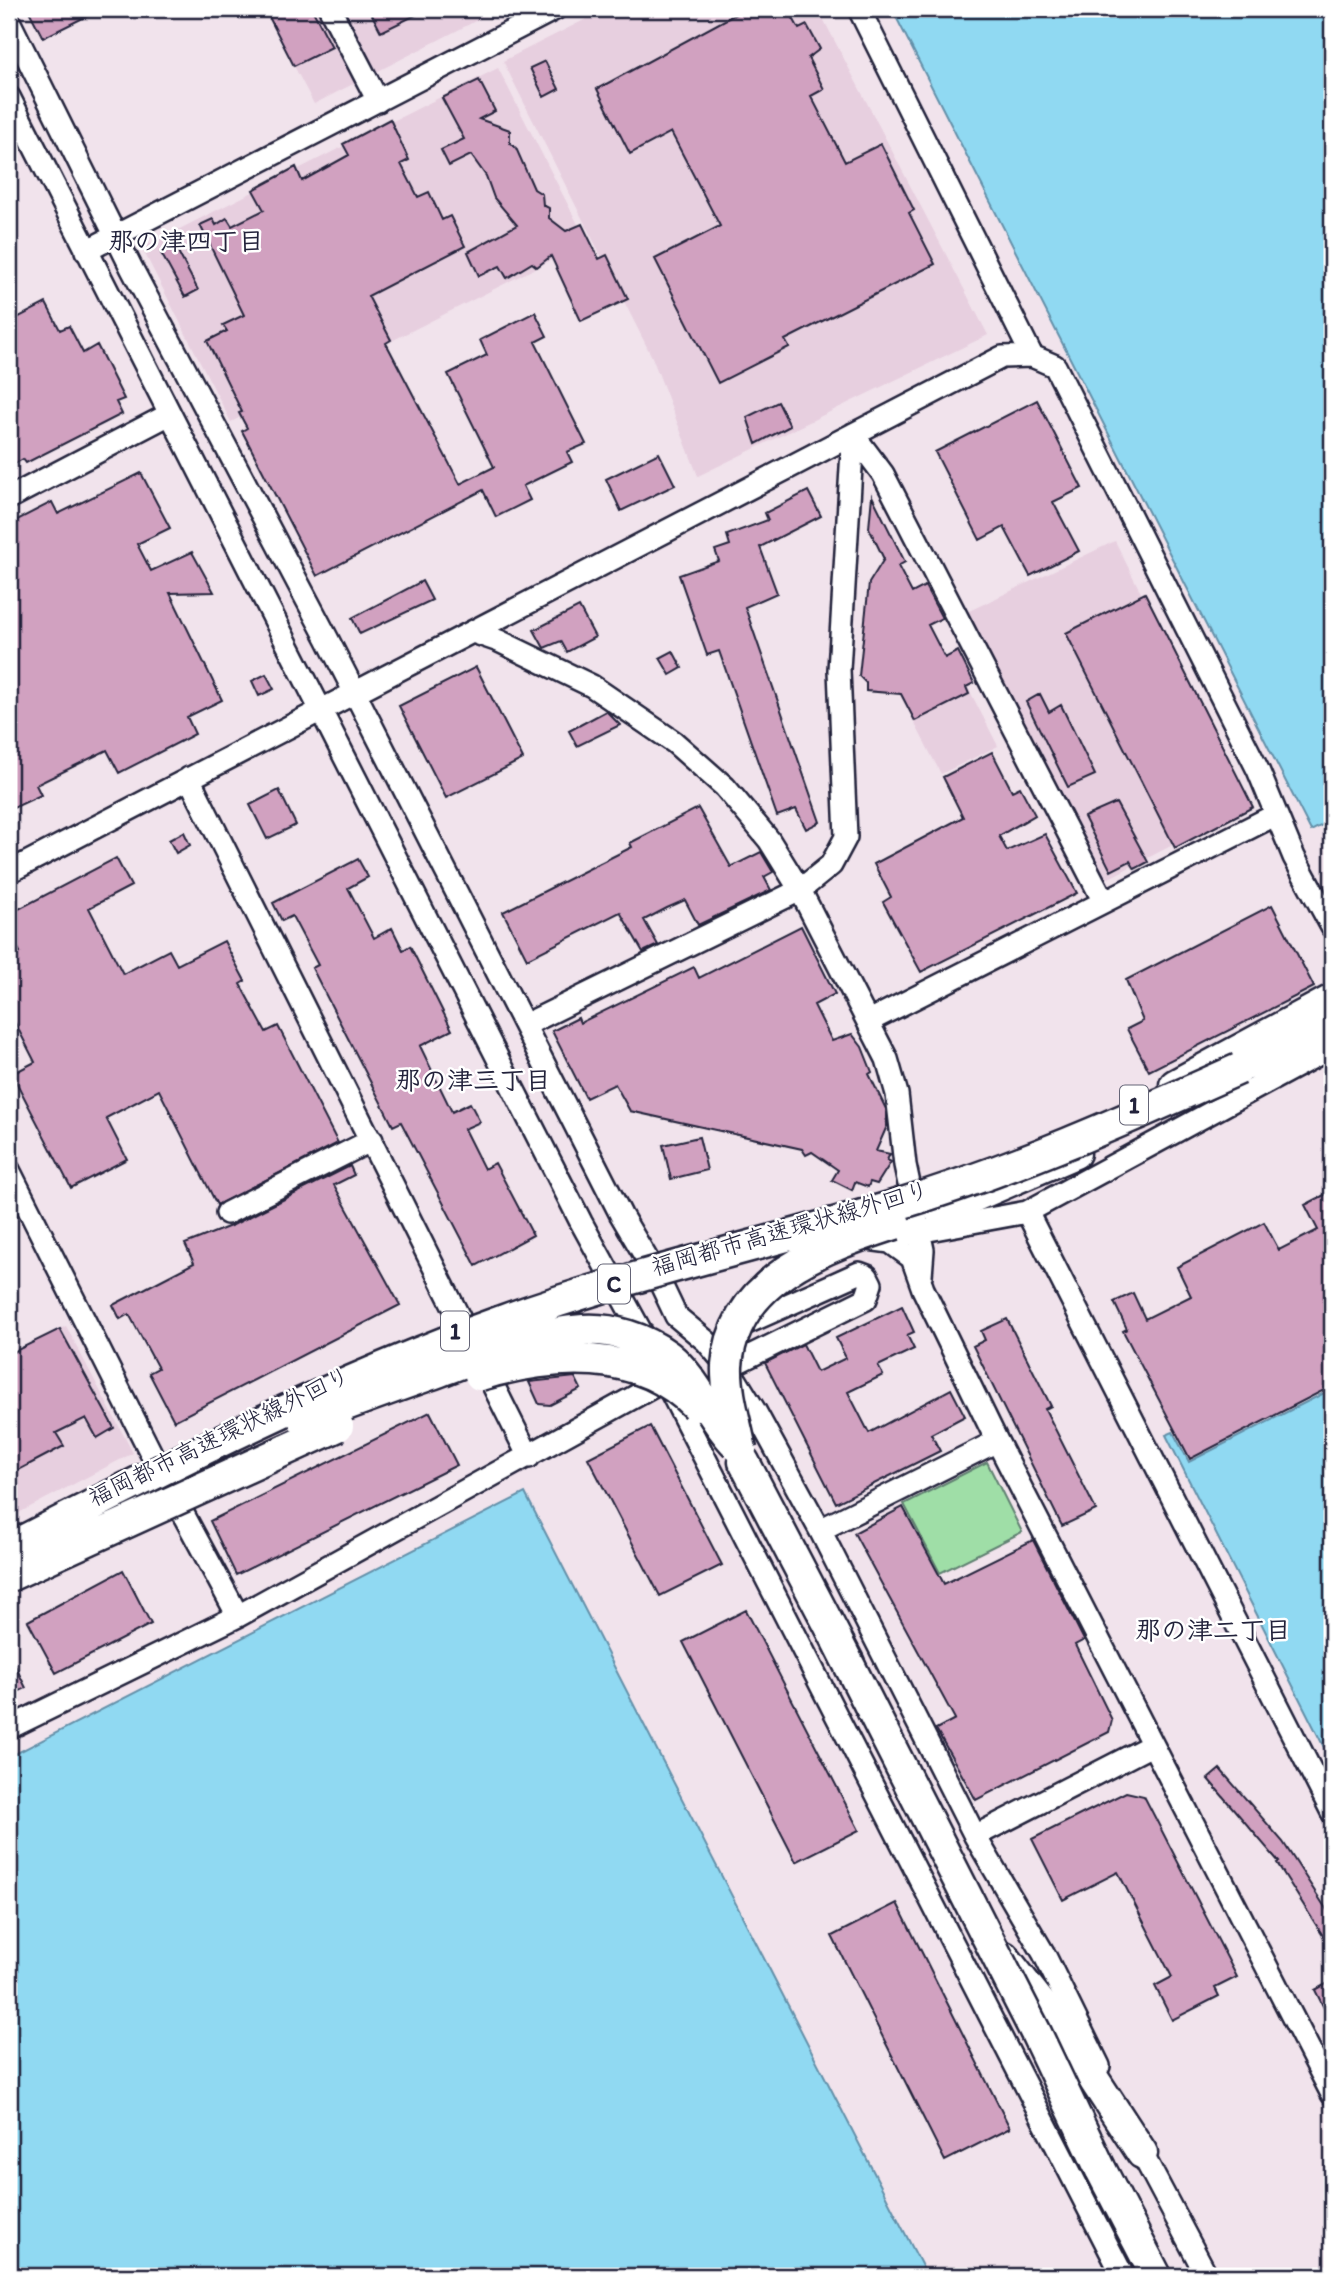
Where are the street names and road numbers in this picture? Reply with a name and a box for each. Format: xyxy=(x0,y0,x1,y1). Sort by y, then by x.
road number: 1 xyxy=(1120,1086,1148,1124)
street label: 福岡都市高速環状線外回り xyxy=(648,1174,932,1282)
road number: C xyxy=(598,1264,630,1303)
road number: 1 xyxy=(441,1312,469,1350)
street label: 福岡都市高速環状線外回り xyxy=(83,1360,355,1512)

